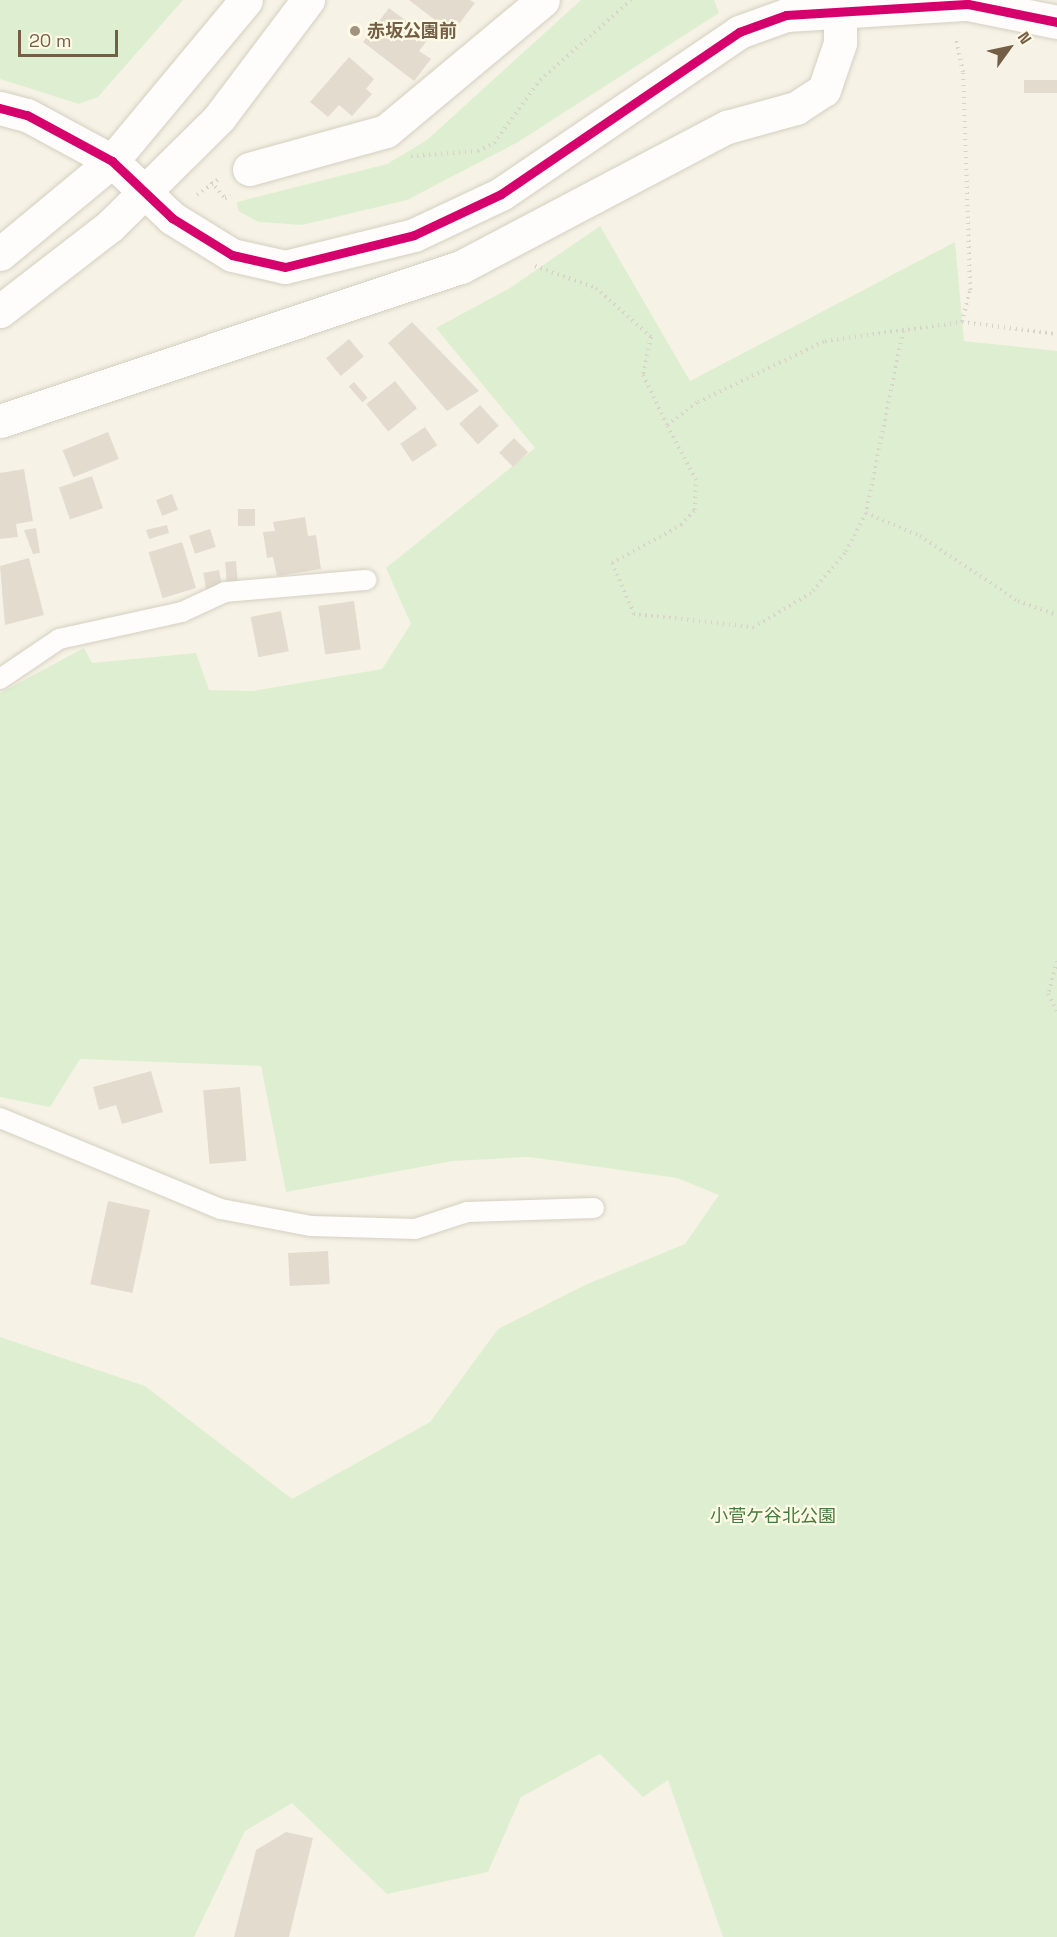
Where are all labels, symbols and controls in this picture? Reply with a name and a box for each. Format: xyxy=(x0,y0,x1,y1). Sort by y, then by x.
scale bar xyxy=(21,18,122,56)
north arrow xyxy=(979,18,1039,78)
place label: 赤坂公園前 xyxy=(367,20,457,42)
marker: 赤坂公園前 xyxy=(348,24,362,38)
text: N xyxy=(1013,28,1036,48)
text: 20 m xyxy=(29,29,72,52)
park label: 小菅ケ谷北公園 xyxy=(710,1505,836,1527)

